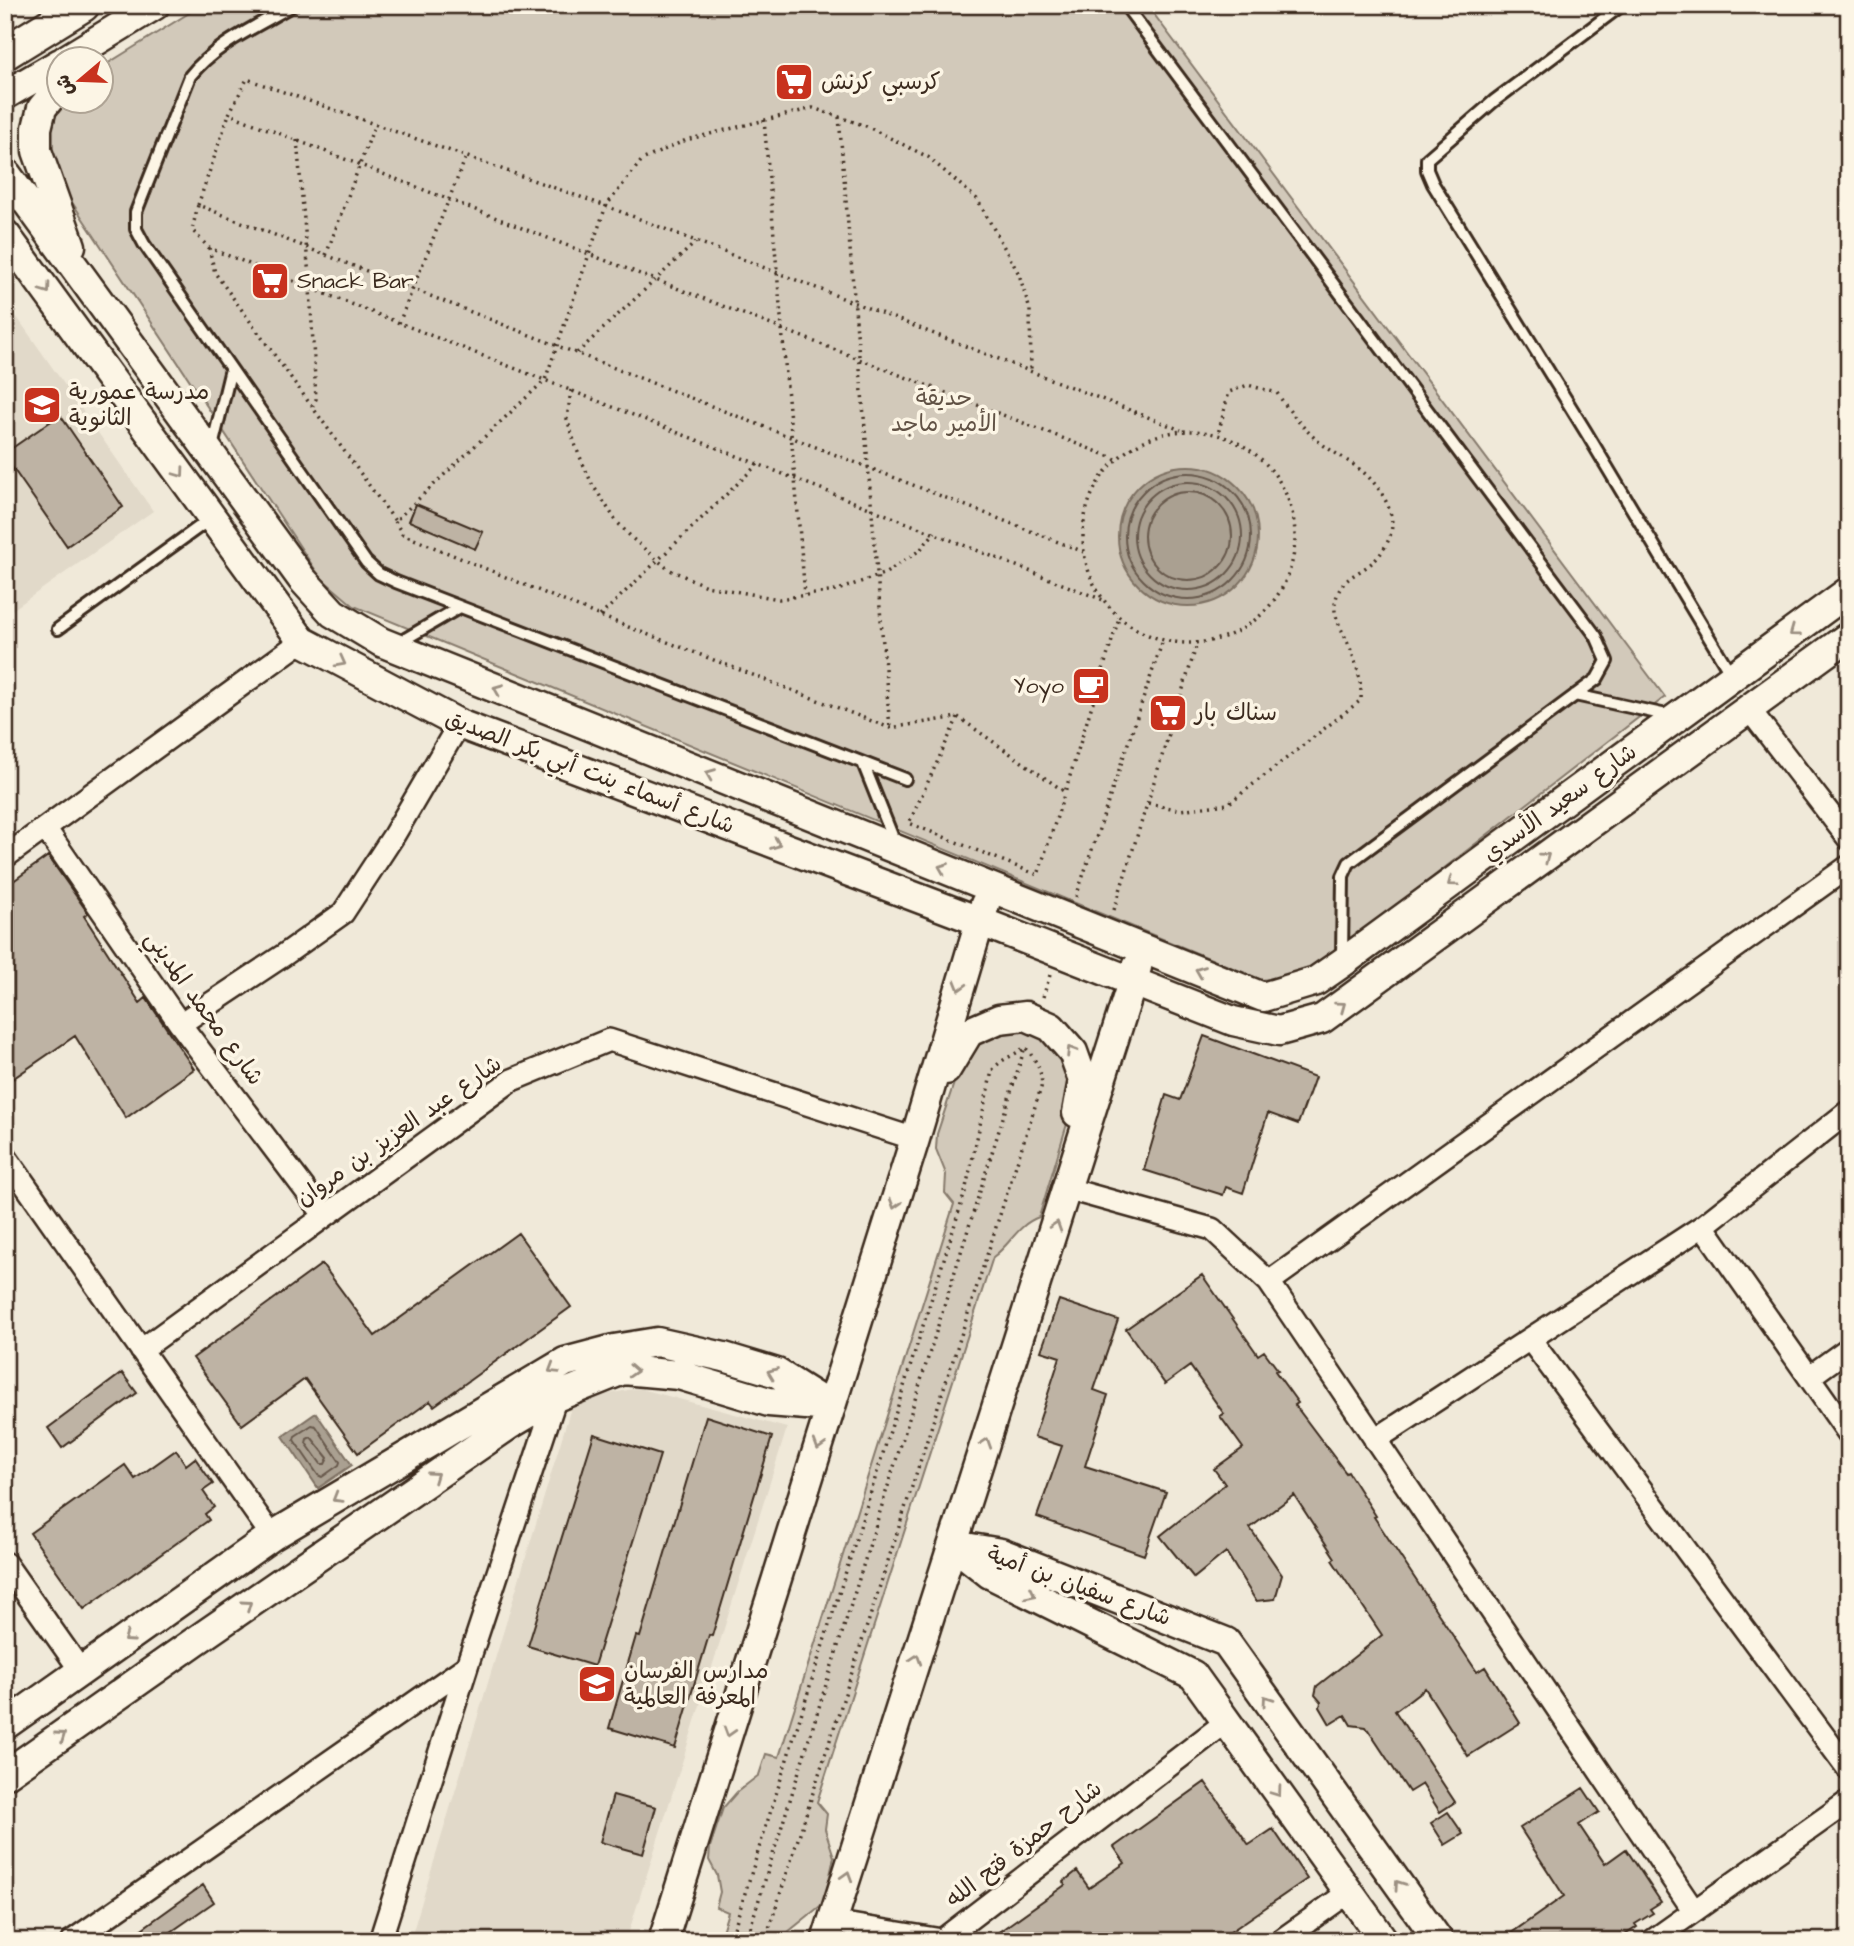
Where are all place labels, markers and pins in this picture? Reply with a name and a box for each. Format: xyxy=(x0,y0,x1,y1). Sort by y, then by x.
supermarket icon: كرسبي كرنش xyxy=(773,61,815,103)
place label: كرسبي كرنش xyxy=(821,66,941,102)
supermarket icon: Snack Bar xyxy=(249,260,291,302)
place label: Snack Bar xyxy=(297,265,414,297)
place label: مدرسة عمورية الثانوية xyxy=(69,376,209,434)
school or university icon: مدرسة عمورية الثانوية xyxy=(21,384,63,426)
cafe icon: Yoyo xyxy=(1070,665,1112,707)
place label: Yoyo xyxy=(1013,670,1064,703)
supermarket icon: سناك بار xyxy=(1147,692,1189,734)
place label: سناك بار xyxy=(1193,697,1277,729)
place label: مدارس الفرسان المعرفة العالمية xyxy=(624,1655,768,1713)
school or university icon: مدارس الفرسان المعرفة العالمية xyxy=(576,1663,618,1705)

